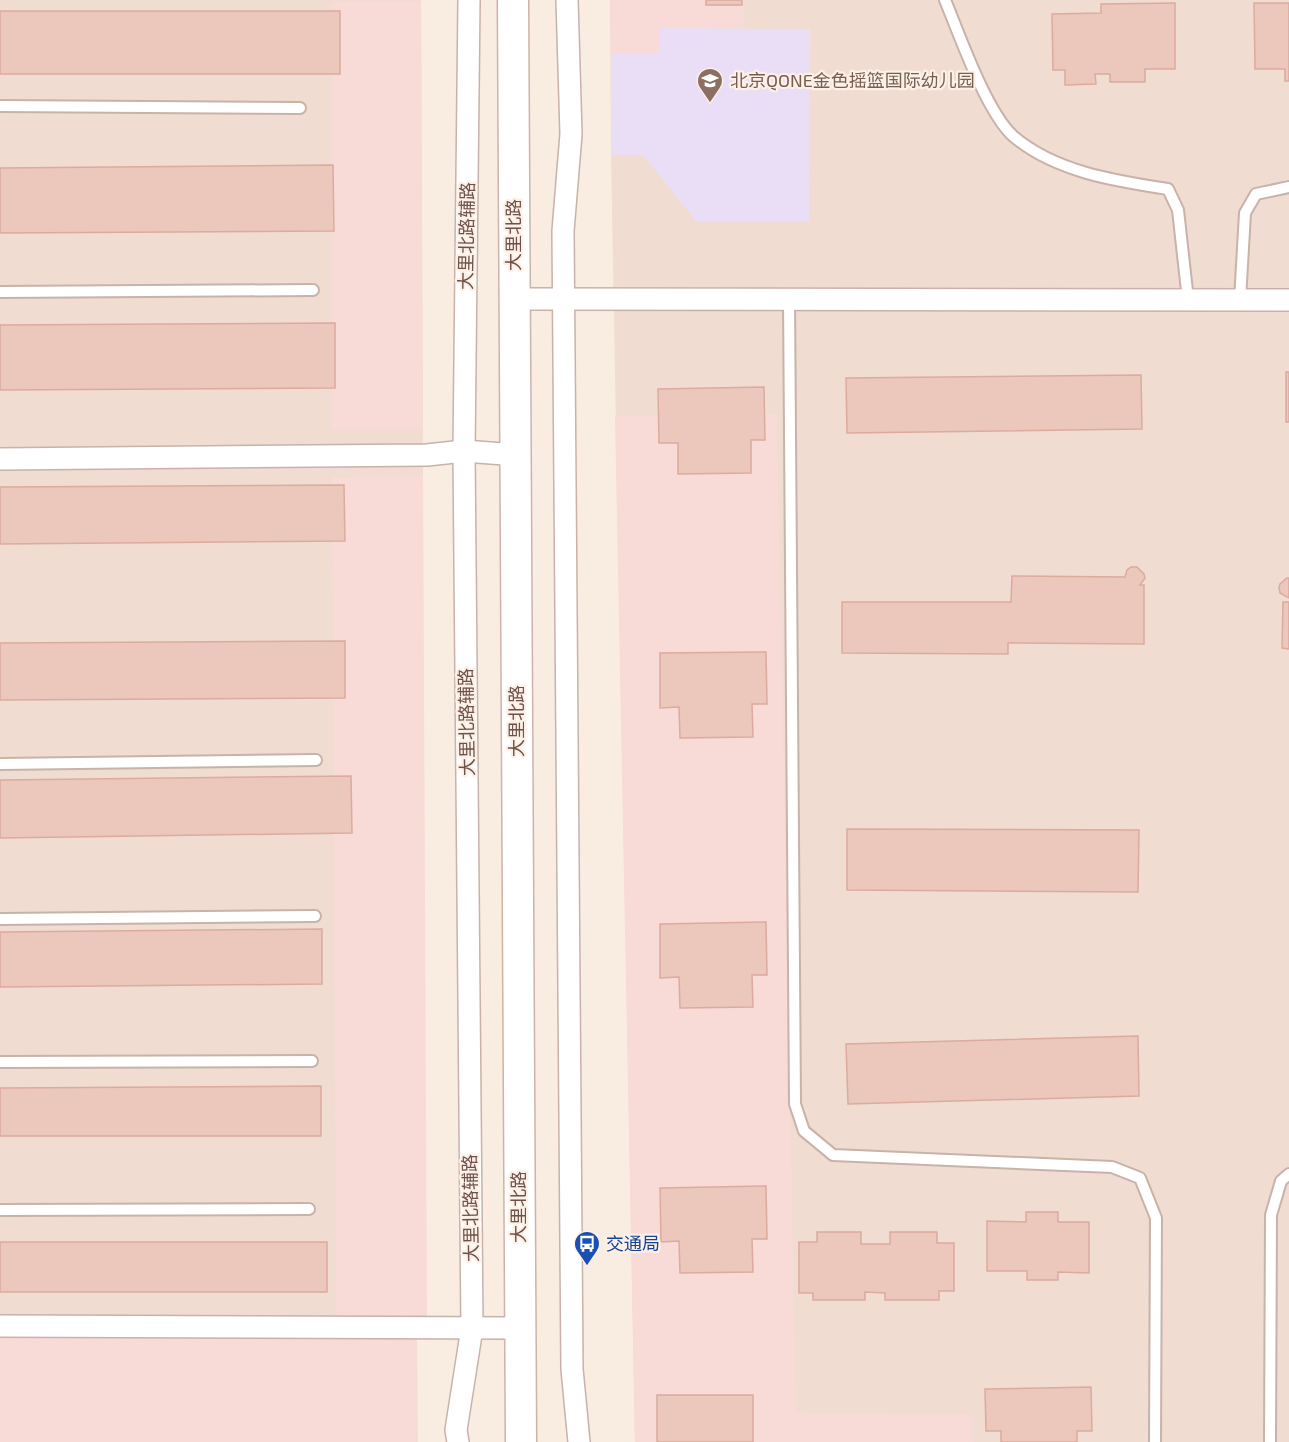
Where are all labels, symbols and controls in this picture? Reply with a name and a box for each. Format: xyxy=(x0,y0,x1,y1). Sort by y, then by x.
school or university icon: 北京QONE金色摇篮国际幼儿园 xyxy=(695,66,725,104)
place label: 北京QONE金色摇篮国际幼儿园 xyxy=(730,69,975,91)
street label: 大里北路辅路 xyxy=(454,182,478,290)
street label: 大里北路 xyxy=(502,199,524,271)
street label: 大里北路辅路 xyxy=(454,668,478,776)
street label: 大里北路 xyxy=(505,685,527,757)
street label: 大里北路辅路 xyxy=(458,1154,482,1262)
street label: 大里北路 xyxy=(507,1171,529,1243)
bus stop icon: 交通局 xyxy=(572,1229,602,1267)
place label: 交通局 xyxy=(606,1232,660,1254)

